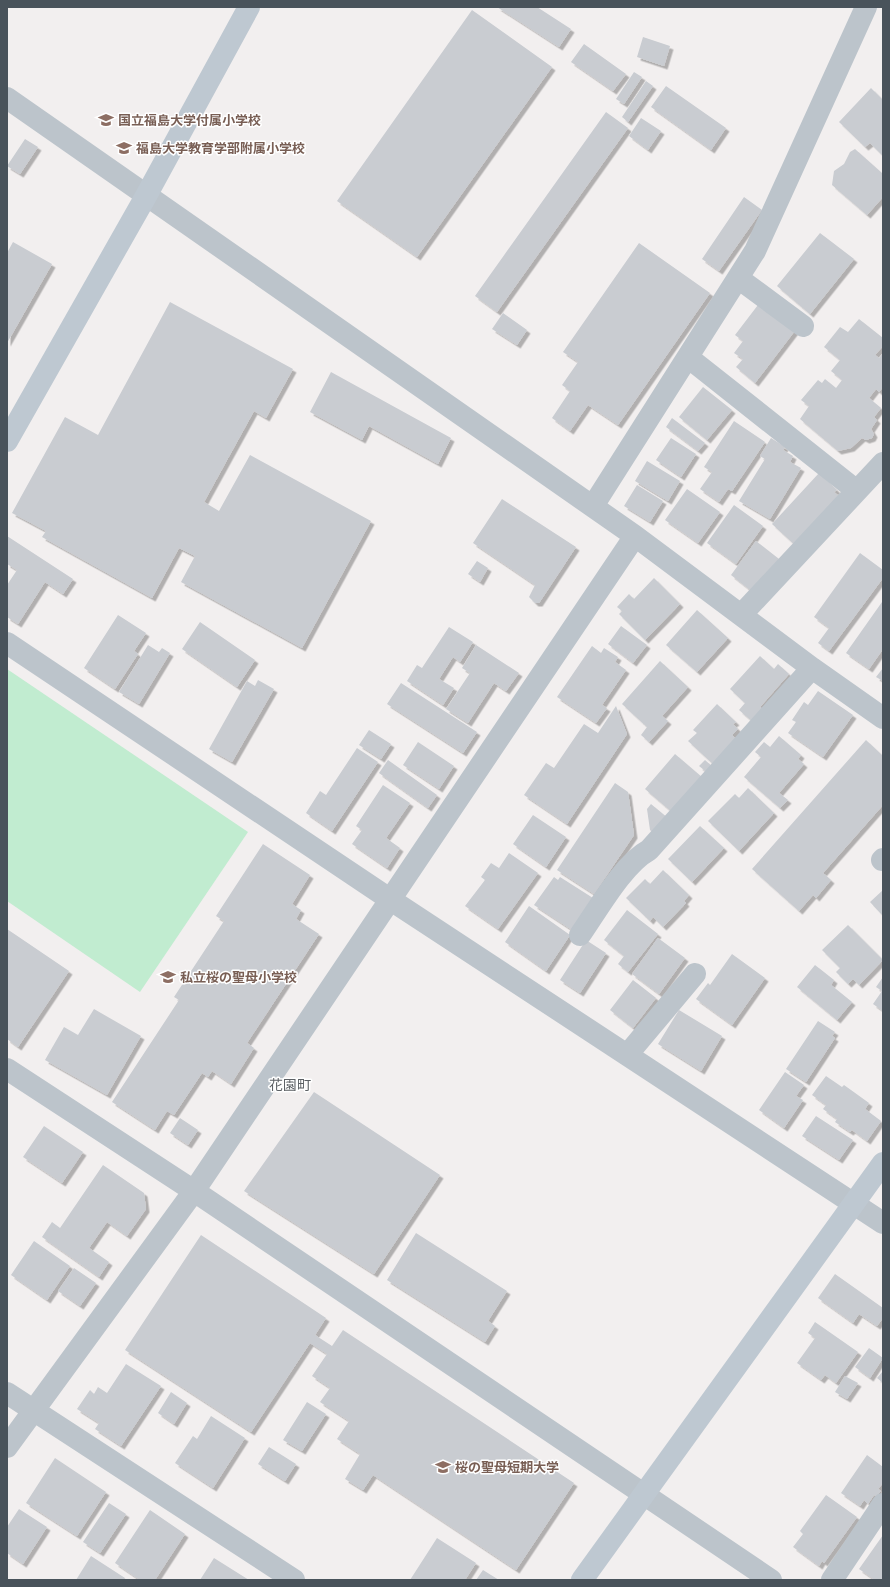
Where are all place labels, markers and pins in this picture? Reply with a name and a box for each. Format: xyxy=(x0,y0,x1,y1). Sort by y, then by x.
school or university icon: 国立福島大学付属小学校 xyxy=(97,111,115,129)
place label: 国立福島大学付属小学校 xyxy=(118,112,261,129)
school or university icon: 福島大学教育学部附属小学校 xyxy=(115,139,133,157)
place label: 福島大学教育学部附属小学校 xyxy=(136,140,305,157)
school or university icon: 私立桜の聖母小学校 xyxy=(159,968,177,986)
place label: 私立桜の聖母小学校 xyxy=(180,969,297,986)
school or university icon: 桜の聖母短期大学 xyxy=(434,1458,452,1476)
place label: 桜の聖母短期大学 xyxy=(455,1459,559,1476)

